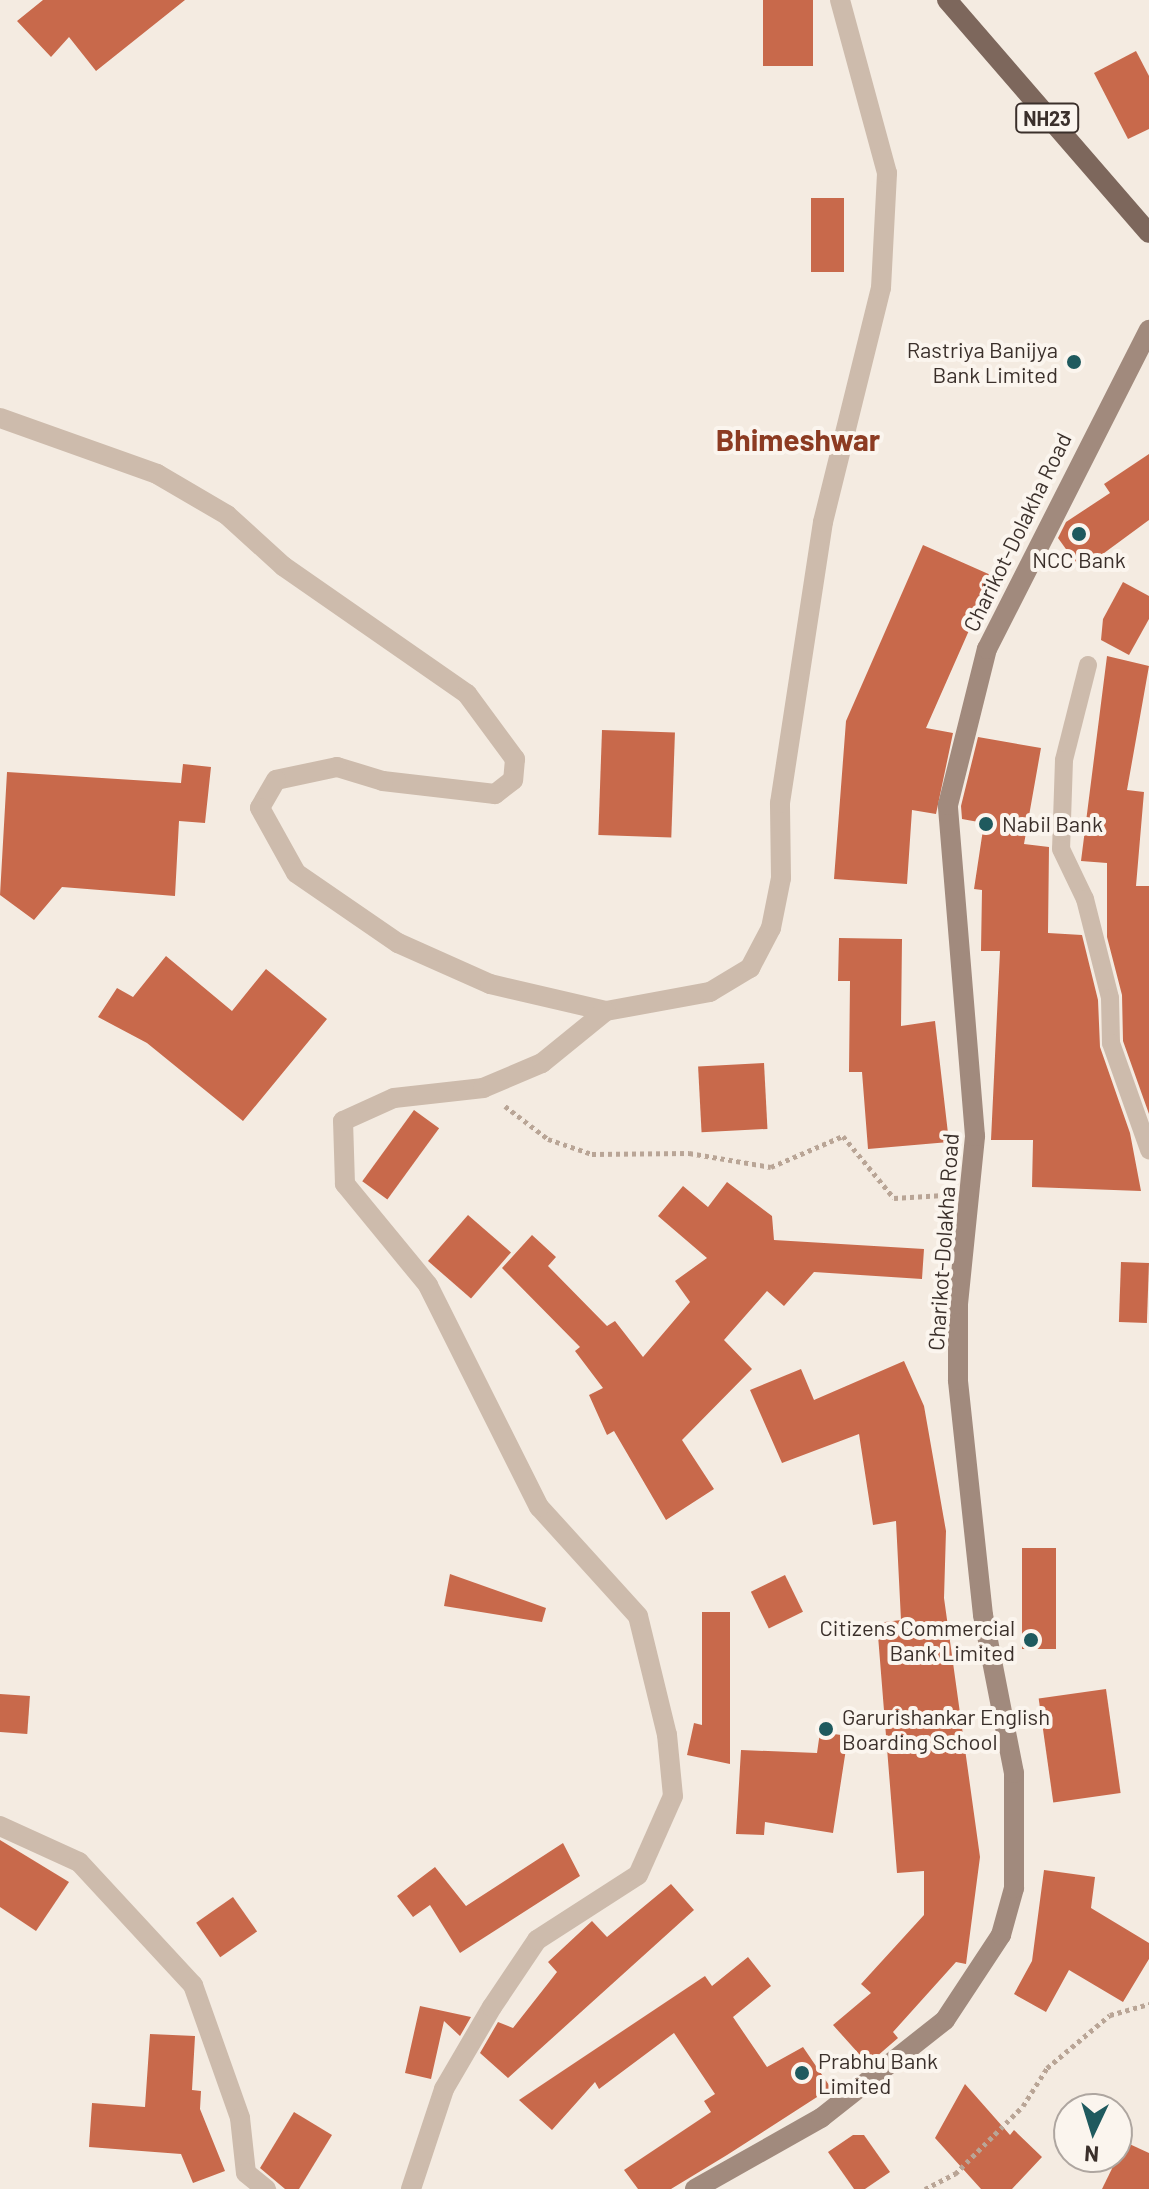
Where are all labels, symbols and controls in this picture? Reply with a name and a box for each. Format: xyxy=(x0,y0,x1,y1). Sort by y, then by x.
road number: NH23 xyxy=(1015,102,1079,134)
place label: Rastriya Banijya Bank Limited xyxy=(907,336,1058,388)
marker: Rastriya Banijya Bank Limited xyxy=(1065,353,1083,371)
district label: Bhimeshwar xyxy=(716,421,880,457)
street label: Charikot-Dolakha Road xyxy=(957,428,1077,636)
marker: NCC Bank xyxy=(1070,525,1088,543)
place label: NCC Bank xyxy=(1032,547,1126,573)
place label: Nabil Bank xyxy=(1002,811,1103,837)
marker: Nabil Bank xyxy=(977,815,995,833)
street label: Charikot-Dolakha Road xyxy=(922,1132,964,1352)
place label: Citizens Commercial Bank Limited xyxy=(820,1614,1015,1666)
marker: Citizens Commercial Bank Limited xyxy=(1022,1631,1040,1649)
place label: Garurishankar English Boarding School xyxy=(842,1703,1050,1754)
marker: Garurishankar English Boarding School xyxy=(817,1720,835,1738)
place label: Prabhu Bank Limited xyxy=(818,2047,938,2098)
marker: Prabhu Bank Limited xyxy=(793,2064,811,2082)
north arrow xyxy=(1053,2093,1133,2173)
text: N xyxy=(1083,2141,1100,2168)

